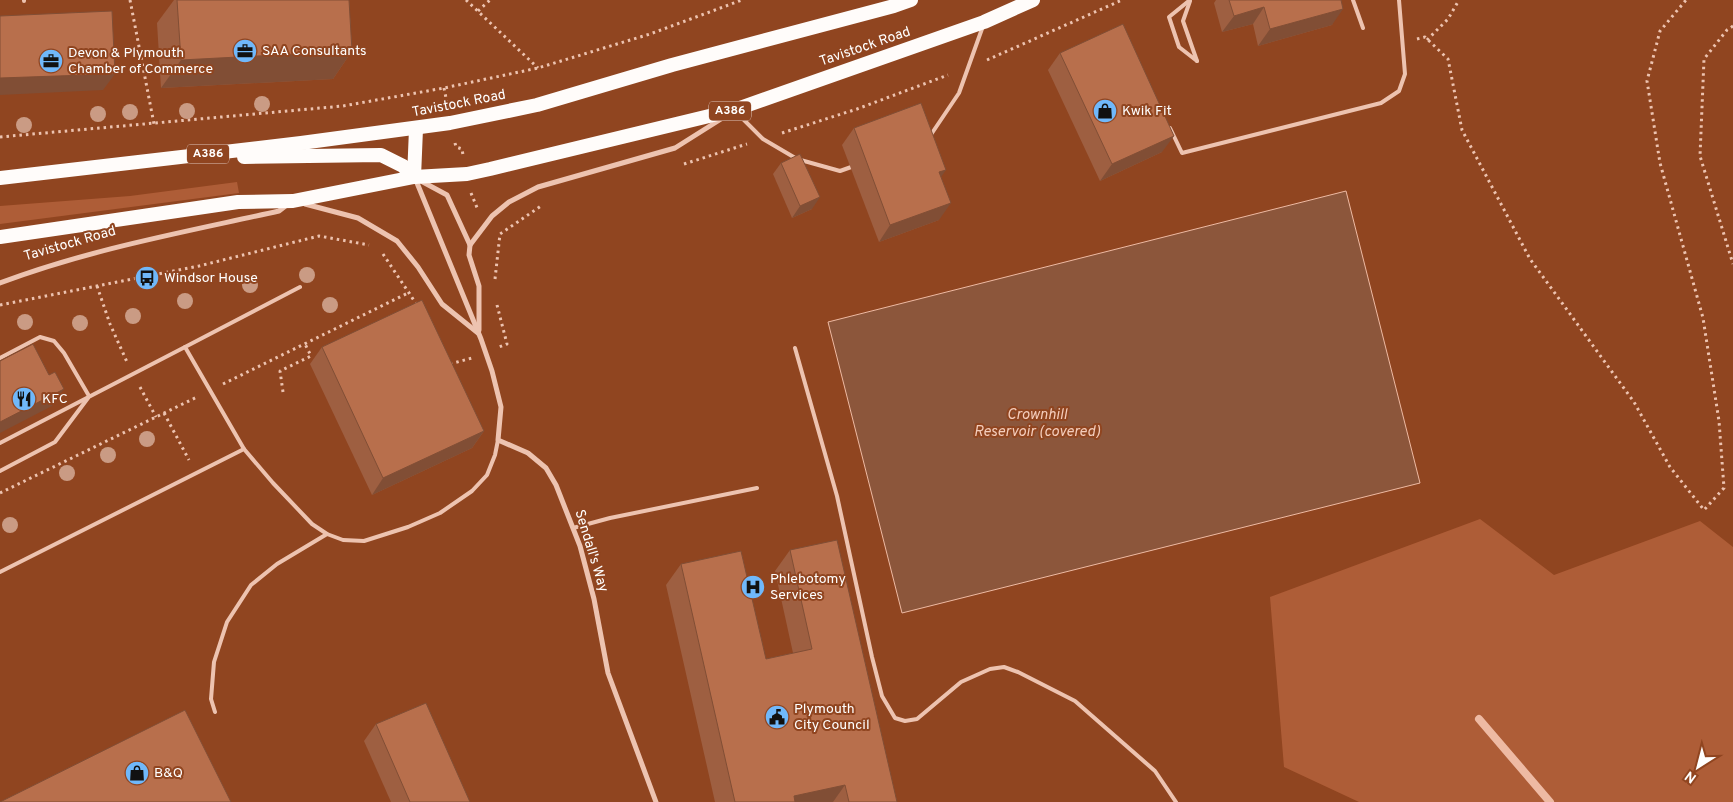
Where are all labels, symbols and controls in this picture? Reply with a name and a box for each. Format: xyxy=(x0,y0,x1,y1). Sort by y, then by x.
street label: Tavistock Road xyxy=(817,23,913,71)
office icon: SAA Consultants xyxy=(232,38,258,64)
place label: SAA Consultants xyxy=(262,43,367,60)
place label: Devon & Plymouth Chamber of Commerce xyxy=(68,45,213,78)
office icon: Devon & Plymouth Chamber of Commerce xyxy=(38,48,64,74)
street label: Tavistock Road xyxy=(411,87,507,121)
shop icon: Kwik Fit xyxy=(1092,98,1118,124)
road number: A386 xyxy=(709,102,751,120)
place label: Kwik Fit xyxy=(1122,103,1172,120)
road number: A386 xyxy=(187,144,229,164)
street label: Tavistock Road xyxy=(22,223,118,265)
bus stop icon: Windsor House xyxy=(134,265,160,291)
place label: Windsor House xyxy=(164,270,258,287)
restaurant icon: KFC xyxy=(11,386,37,412)
place label: KFC xyxy=(42,391,68,408)
water label: Crownhill Reservoir (covered) xyxy=(974,406,1100,442)
street label: Sendall's Way xyxy=(570,508,612,594)
place label: Phlebotomy Services xyxy=(770,571,846,604)
hospital icon: Phlebotomy Services xyxy=(740,574,766,600)
place label: Plymouth City Council xyxy=(794,701,870,734)
public building icon: Plymouth City Council xyxy=(764,704,790,730)
north arrow xyxy=(1673,742,1723,792)
shop icon: B&Q xyxy=(124,760,150,786)
place label: B&Q xyxy=(154,765,183,782)
text: N xyxy=(1682,766,1700,786)

